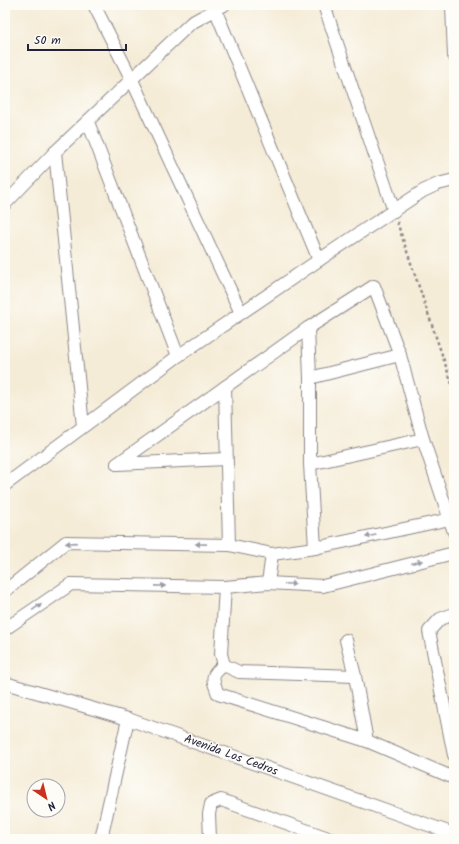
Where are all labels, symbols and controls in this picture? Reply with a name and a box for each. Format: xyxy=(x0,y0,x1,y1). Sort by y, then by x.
scale bar xyxy=(28,26,126,52)
text: 50 m xyxy=(34,31,61,50)
one-way arrow xyxy=(364,534,377,540)
one-way arrow xyxy=(65,539,78,546)
one-way arrow xyxy=(194,541,207,547)
one-way arrow xyxy=(411,559,423,565)
one-way arrow xyxy=(284,581,297,587)
one-way arrow xyxy=(154,583,167,589)
one-way arrow xyxy=(32,603,42,611)
street label: Avenida Los Cedros xyxy=(181,729,281,781)
north arrow xyxy=(26,778,66,818)
text: N xyxy=(43,796,59,815)

